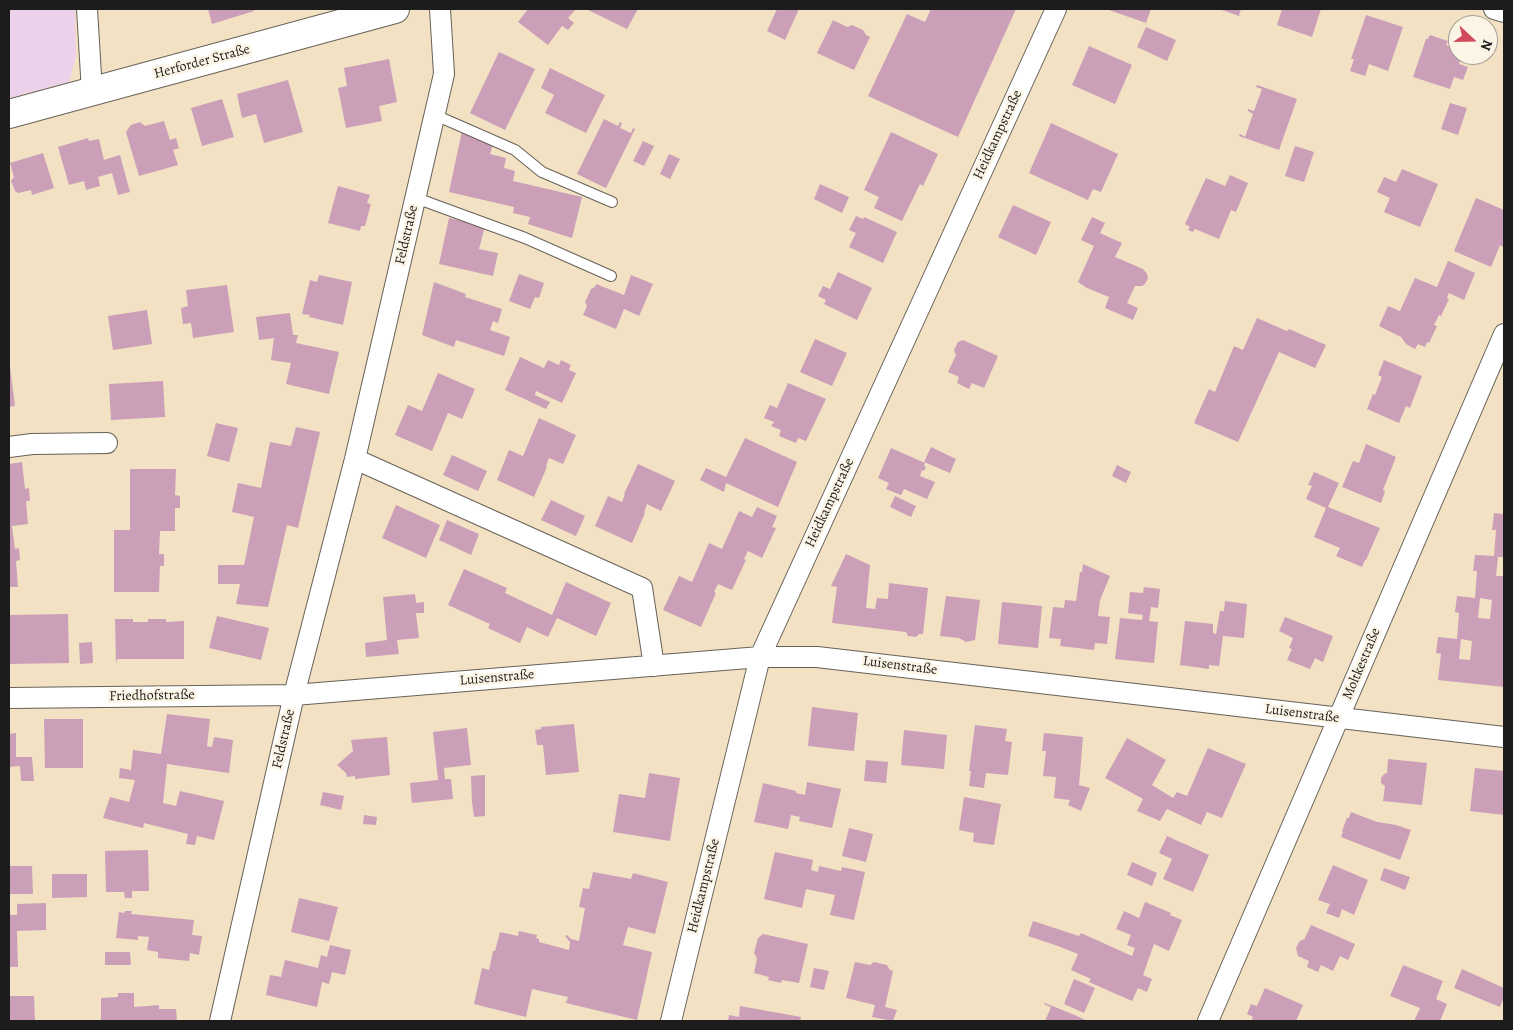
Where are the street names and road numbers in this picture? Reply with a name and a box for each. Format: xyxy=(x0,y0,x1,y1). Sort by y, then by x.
street label: Herforder Straße xyxy=(152,41,252,83)
street label: Heidkampstraße xyxy=(970,88,1026,182)
street label: Feldstraße xyxy=(392,204,422,266)
street label: Heidkampstraße xyxy=(802,456,858,550)
street label: Moltkestraße xyxy=(1339,626,1385,702)
street label: Luisenstraße xyxy=(862,653,938,679)
street label: Luisenstraße xyxy=(459,666,535,690)
street label: Friedhofstraße xyxy=(109,687,195,705)
street label: Luisenstraße xyxy=(1264,701,1340,727)
street label: Feldstraße xyxy=(269,708,299,770)
street label: Heidkampstraße xyxy=(684,837,724,935)

